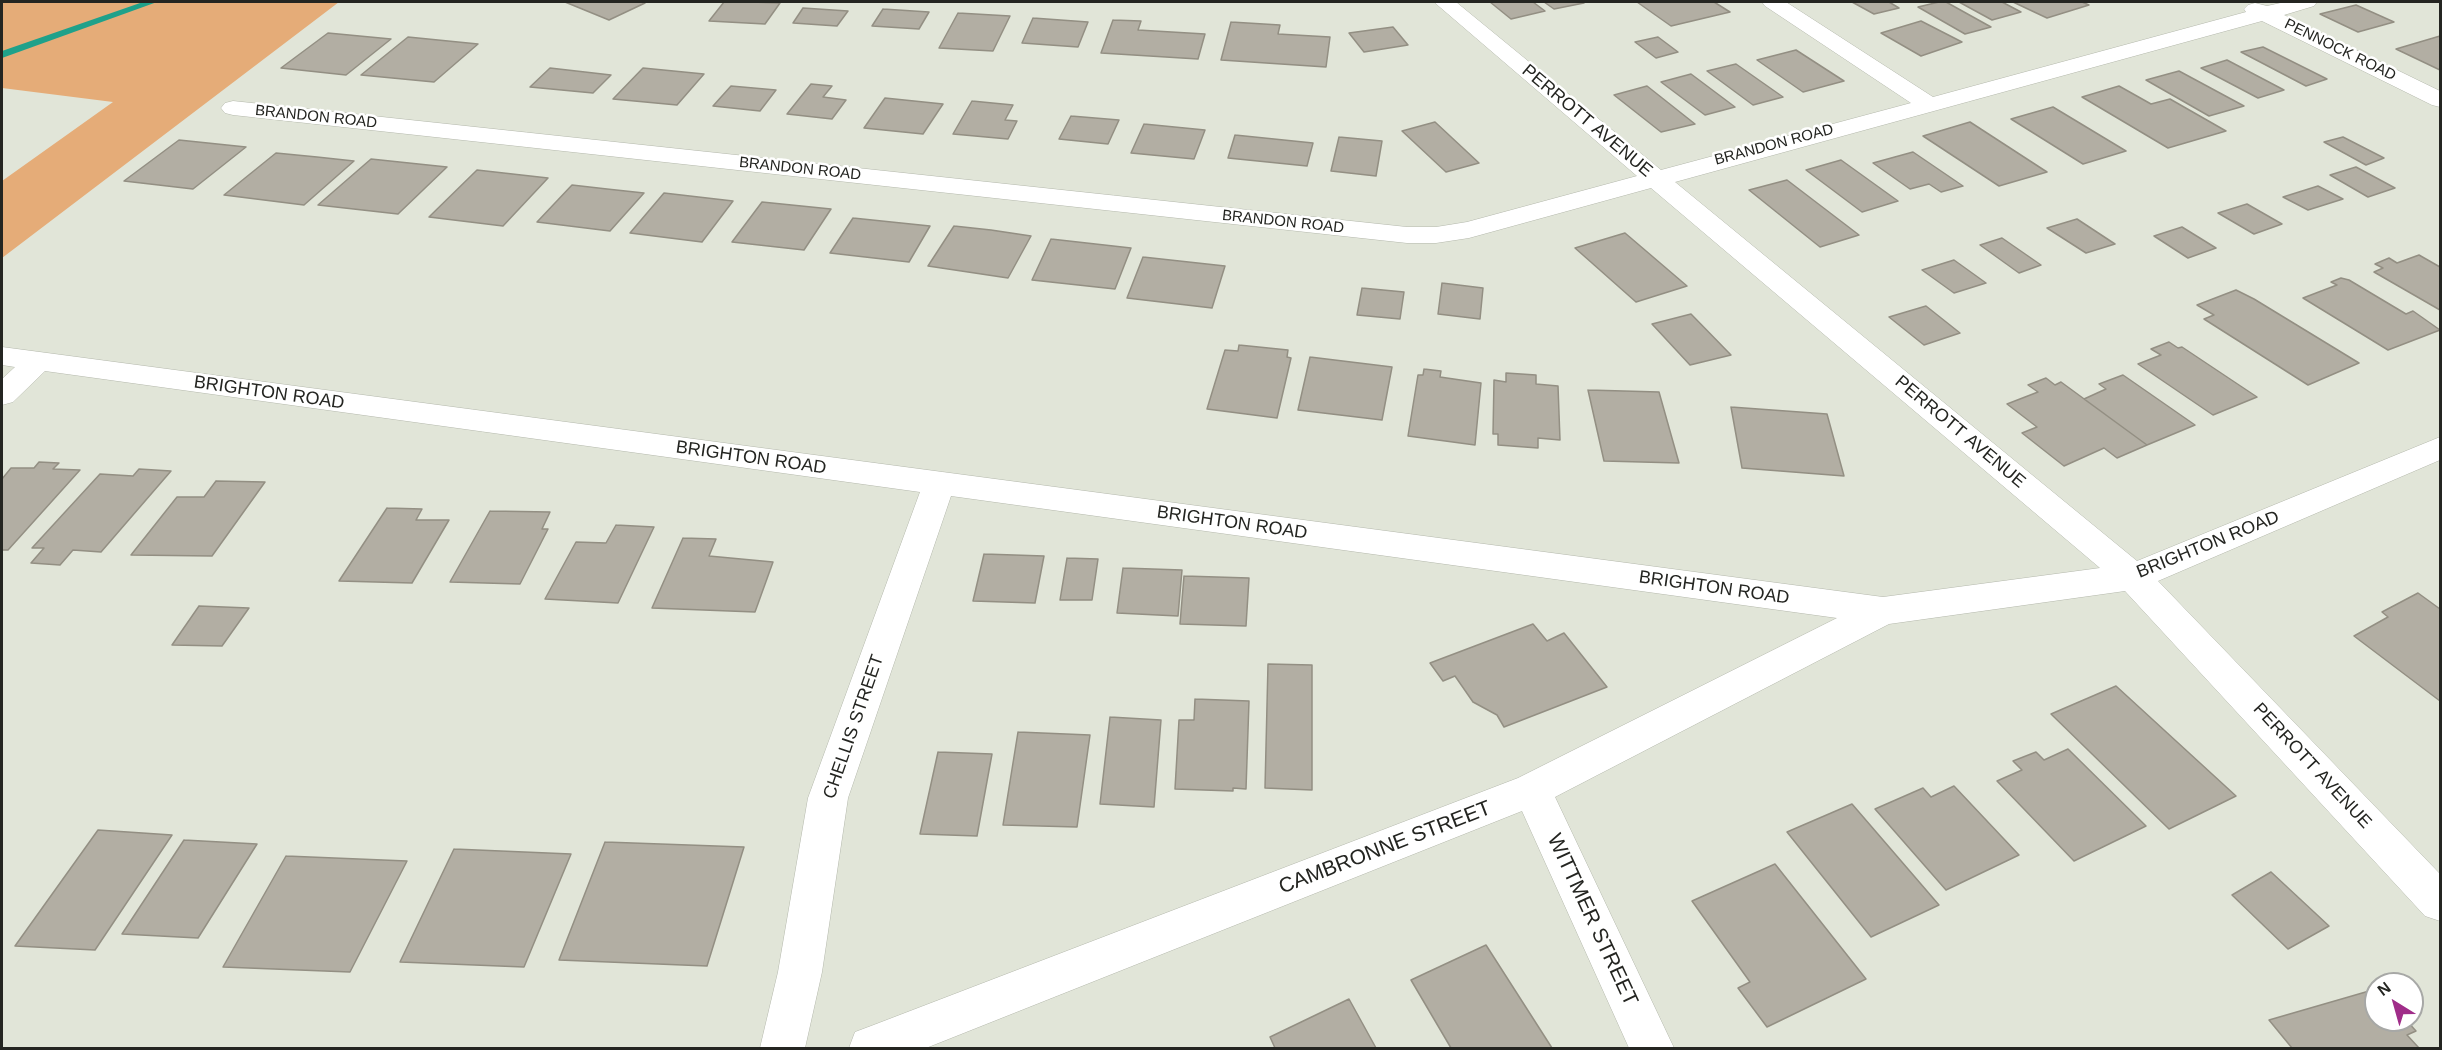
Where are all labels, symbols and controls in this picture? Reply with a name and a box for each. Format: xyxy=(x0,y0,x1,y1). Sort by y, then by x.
street label: PENNOCK ROAD xyxy=(2281,15,2399,85)
street label: PERROTT AVENUE xyxy=(1517,60,1657,182)
street label: BRANDON ROAD xyxy=(254,102,378,132)
street label: BRANDON ROAD xyxy=(1713,120,1835,170)
street label: BRANDON ROAD xyxy=(738,154,862,184)
street label: BRANDON ROAD xyxy=(1221,207,1345,237)
street label: PERROTT AVENUE xyxy=(1890,371,2030,493)
street label: BRIGHTON ROAD xyxy=(192,372,346,414)
street label: BRIGHTON ROAD xyxy=(674,437,828,479)
street label: BRIGHTON ROAD xyxy=(1155,502,1309,544)
street label: BRIGHTON ROAD xyxy=(2134,507,2282,583)
street label: BRIGHTON ROAD xyxy=(1637,567,1791,609)
street label: CHELLIS STREET xyxy=(819,652,889,802)
street label: PERROTT AVENUE xyxy=(2248,699,2376,833)
street label: CAMBRONNE STREET xyxy=(1275,796,1495,900)
street label: WITTMER STREET xyxy=(1541,830,1643,1010)
north arrow xyxy=(2364,972,2424,1032)
text: N xyxy=(2374,979,2394,999)

